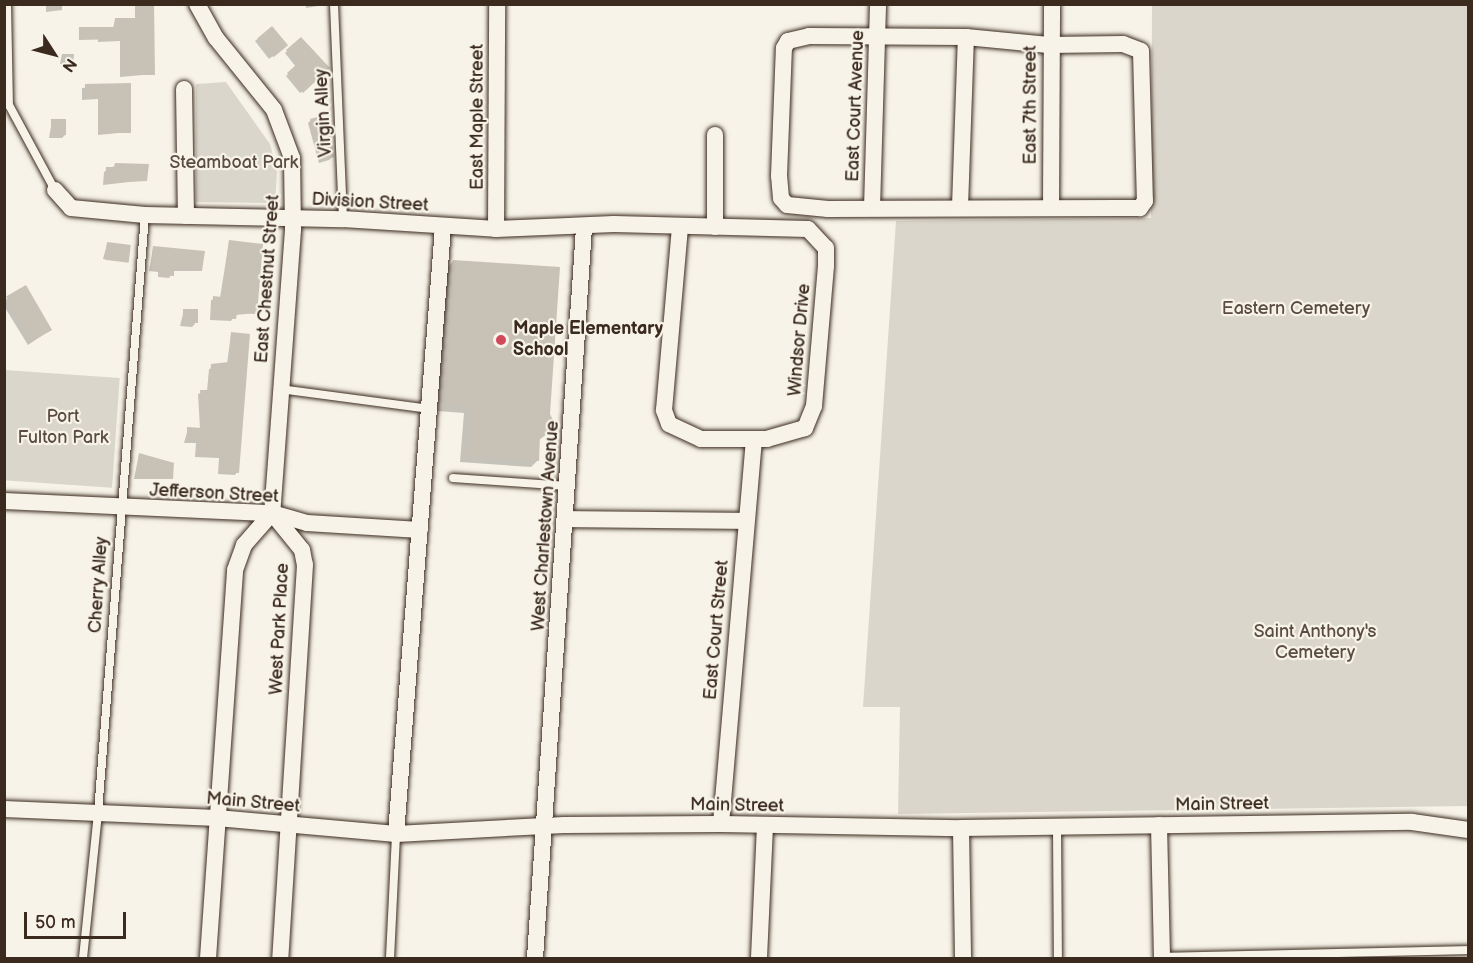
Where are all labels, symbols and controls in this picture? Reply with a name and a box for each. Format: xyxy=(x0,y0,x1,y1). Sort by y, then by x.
north arrow xyxy=(24,24,84,84)
street label: East Court Avenue xyxy=(843,30,869,182)
street label: East Maple Street xyxy=(467,44,489,190)
street label: East 7th Street xyxy=(1020,45,1042,165)
text: N xyxy=(58,54,80,75)
street label: Virgin Alley xyxy=(311,68,337,158)
park label: Steamboat Park xyxy=(170,152,298,174)
street label: Division Street xyxy=(311,189,429,217)
street label: East Chestnut Street xyxy=(251,194,285,364)
street label: Windsor Drive xyxy=(784,283,816,397)
park label: Eastern Cemetery xyxy=(1222,298,1370,320)
place label: Maple Elementary School xyxy=(513,319,663,362)
marker: Maple Elementary School xyxy=(494,333,508,347)
park label: Port Fulton Park xyxy=(18,407,108,450)
street label: West Charlestown Avenue xyxy=(528,420,564,632)
street label: Jefferson Street xyxy=(149,480,279,508)
street label: Cherry Alley xyxy=(85,535,113,635)
street label: East Court Street xyxy=(700,559,734,701)
street label: West Park Place xyxy=(266,563,294,695)
park label: Saint Anthony's Cemetery xyxy=(1254,622,1376,664)
street label: Main Street xyxy=(205,788,301,818)
street label: Main Street xyxy=(1175,793,1269,817)
street label: Main Street xyxy=(690,794,784,818)
scale bar xyxy=(27,900,129,938)
text: 50 m xyxy=(35,912,76,933)

